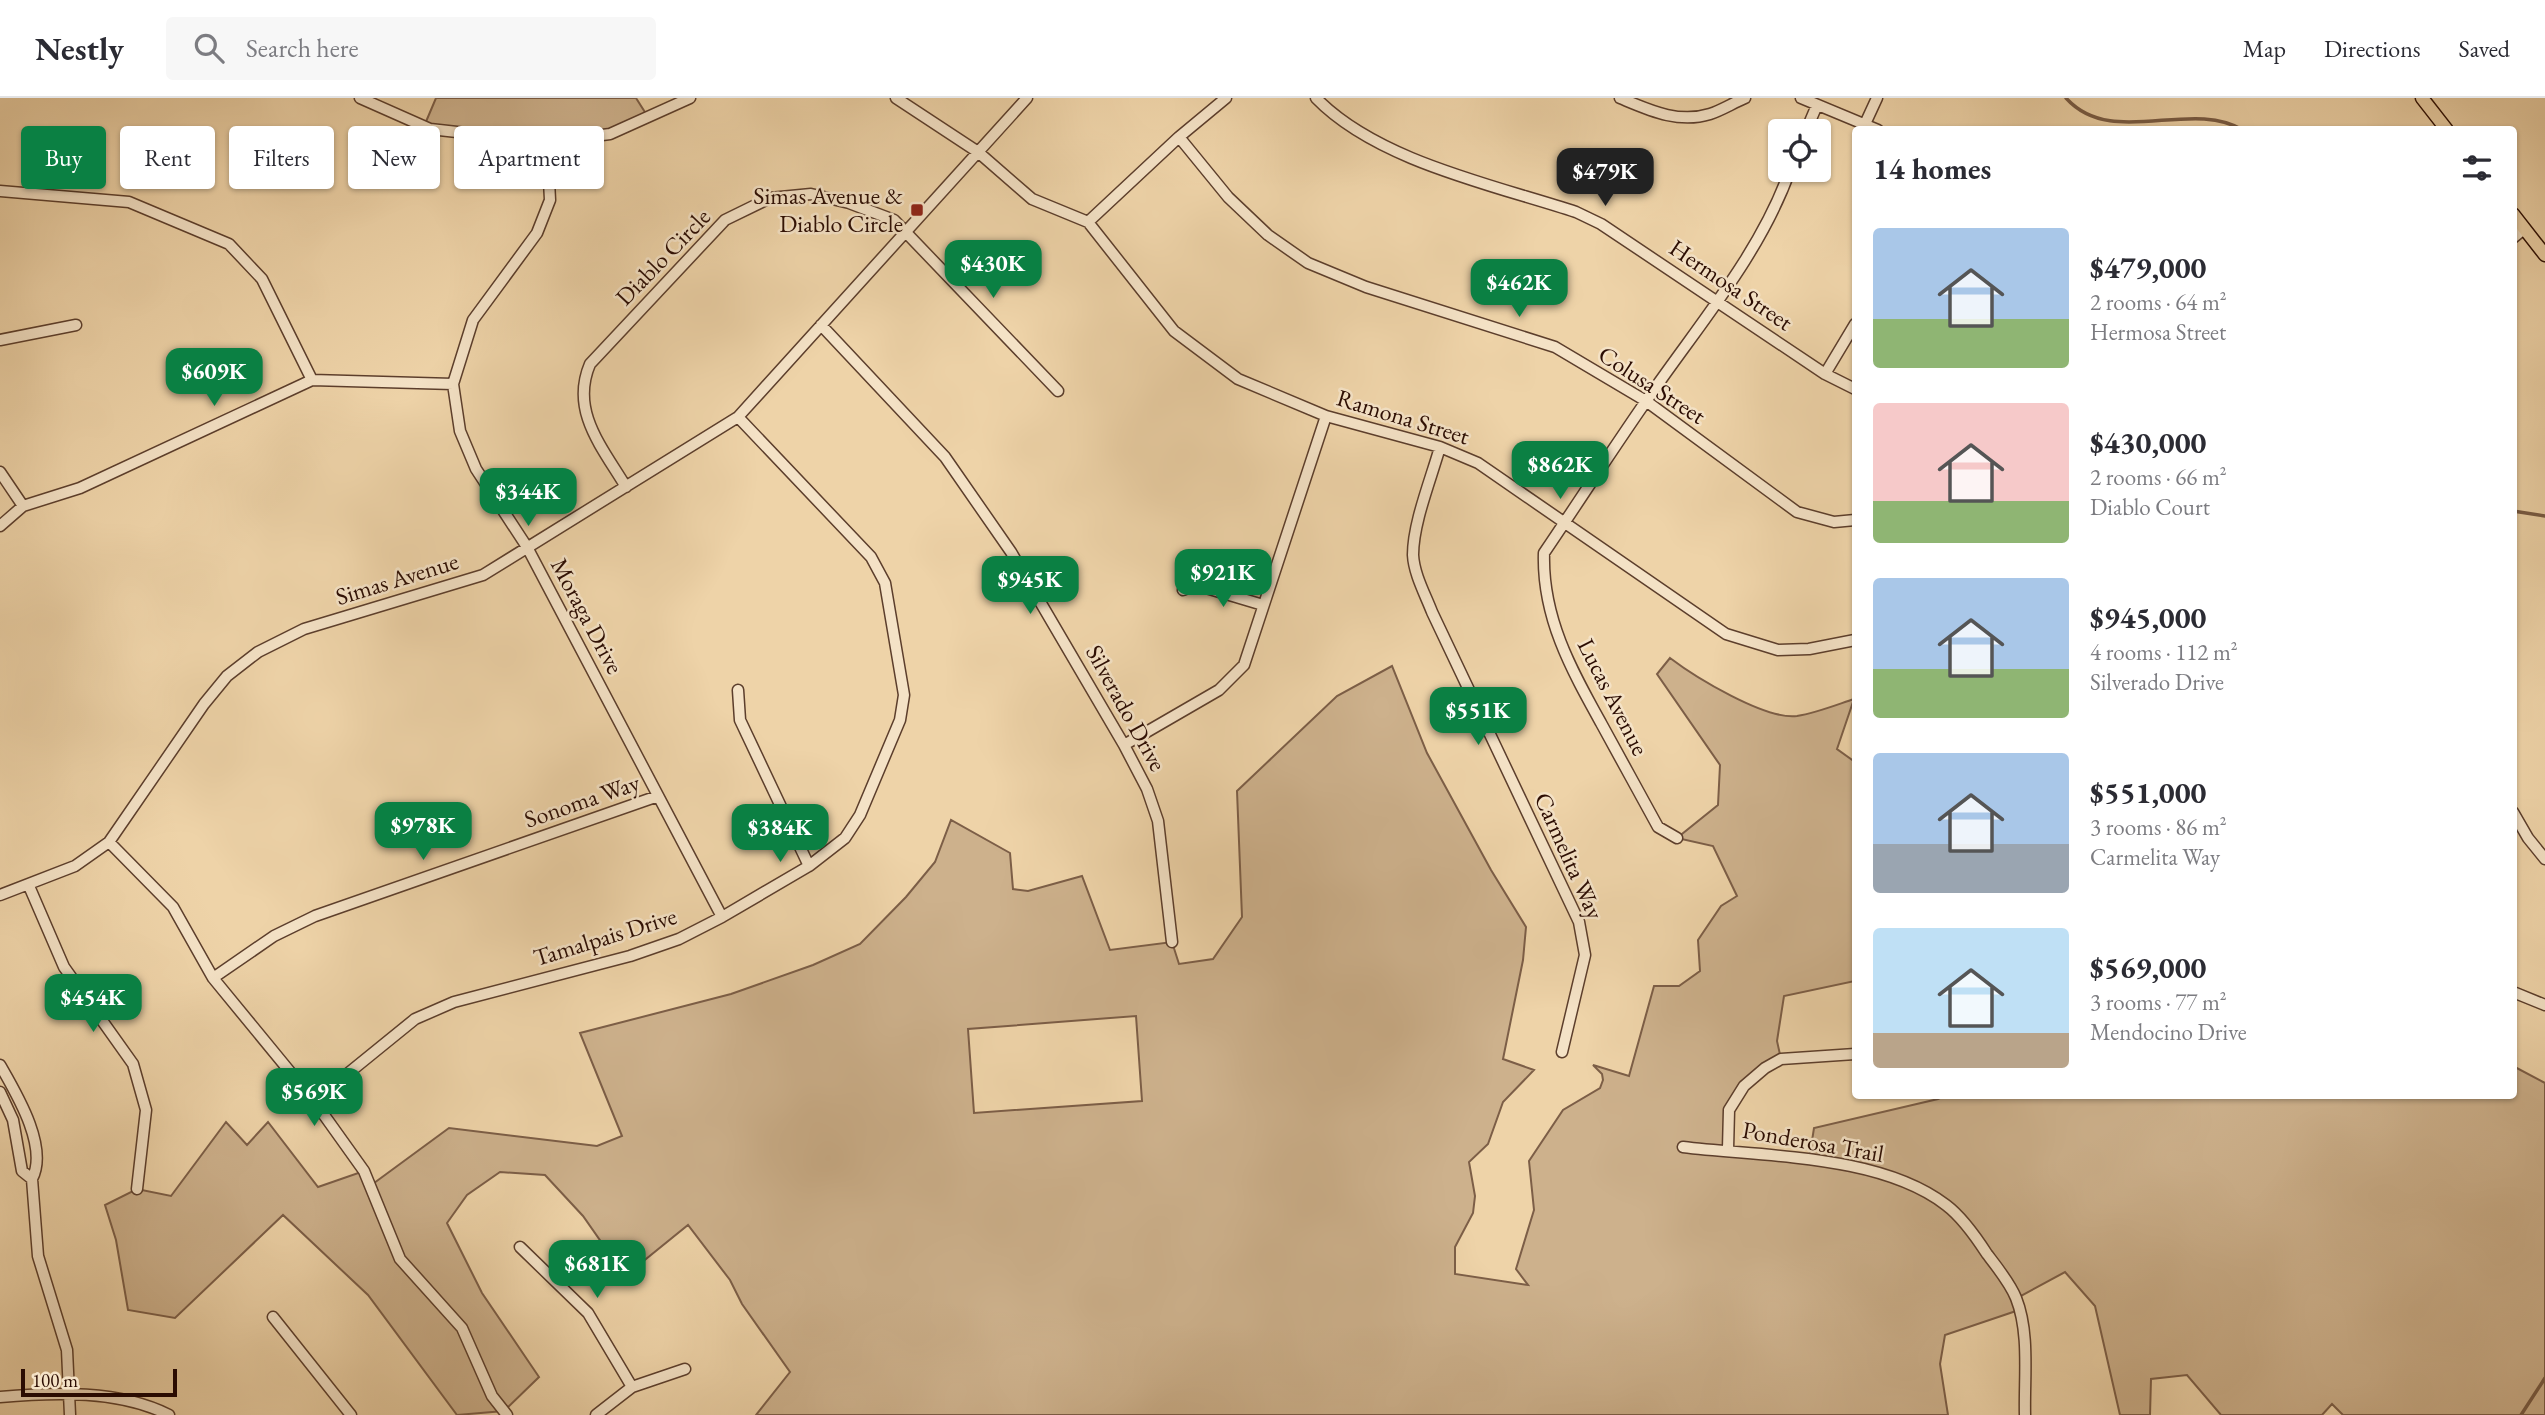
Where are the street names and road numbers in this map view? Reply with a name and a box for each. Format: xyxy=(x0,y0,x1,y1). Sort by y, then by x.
street label: Diablo Circle xyxy=(608,201,717,312)
street label: Hermosa Street xyxy=(1664,232,1799,337)
street label: Colusa Street xyxy=(1593,338,1712,431)
street label: Ramona Street xyxy=(1333,382,1474,452)
street label: Simas Avenue xyxy=(332,545,462,612)
street label: Moraga Drive xyxy=(544,553,631,679)
street label: Lucas Avenue xyxy=(1571,633,1656,760)
street label: Silverado Drive xyxy=(1079,639,1174,776)
street label: Sonoma Way xyxy=(520,766,644,835)
street label: Carmelita Way xyxy=(1528,788,1611,925)
street label: Tamalpais Drive xyxy=(529,900,680,973)
street label: Ponderosa Trail xyxy=(1740,1114,1886,1169)

